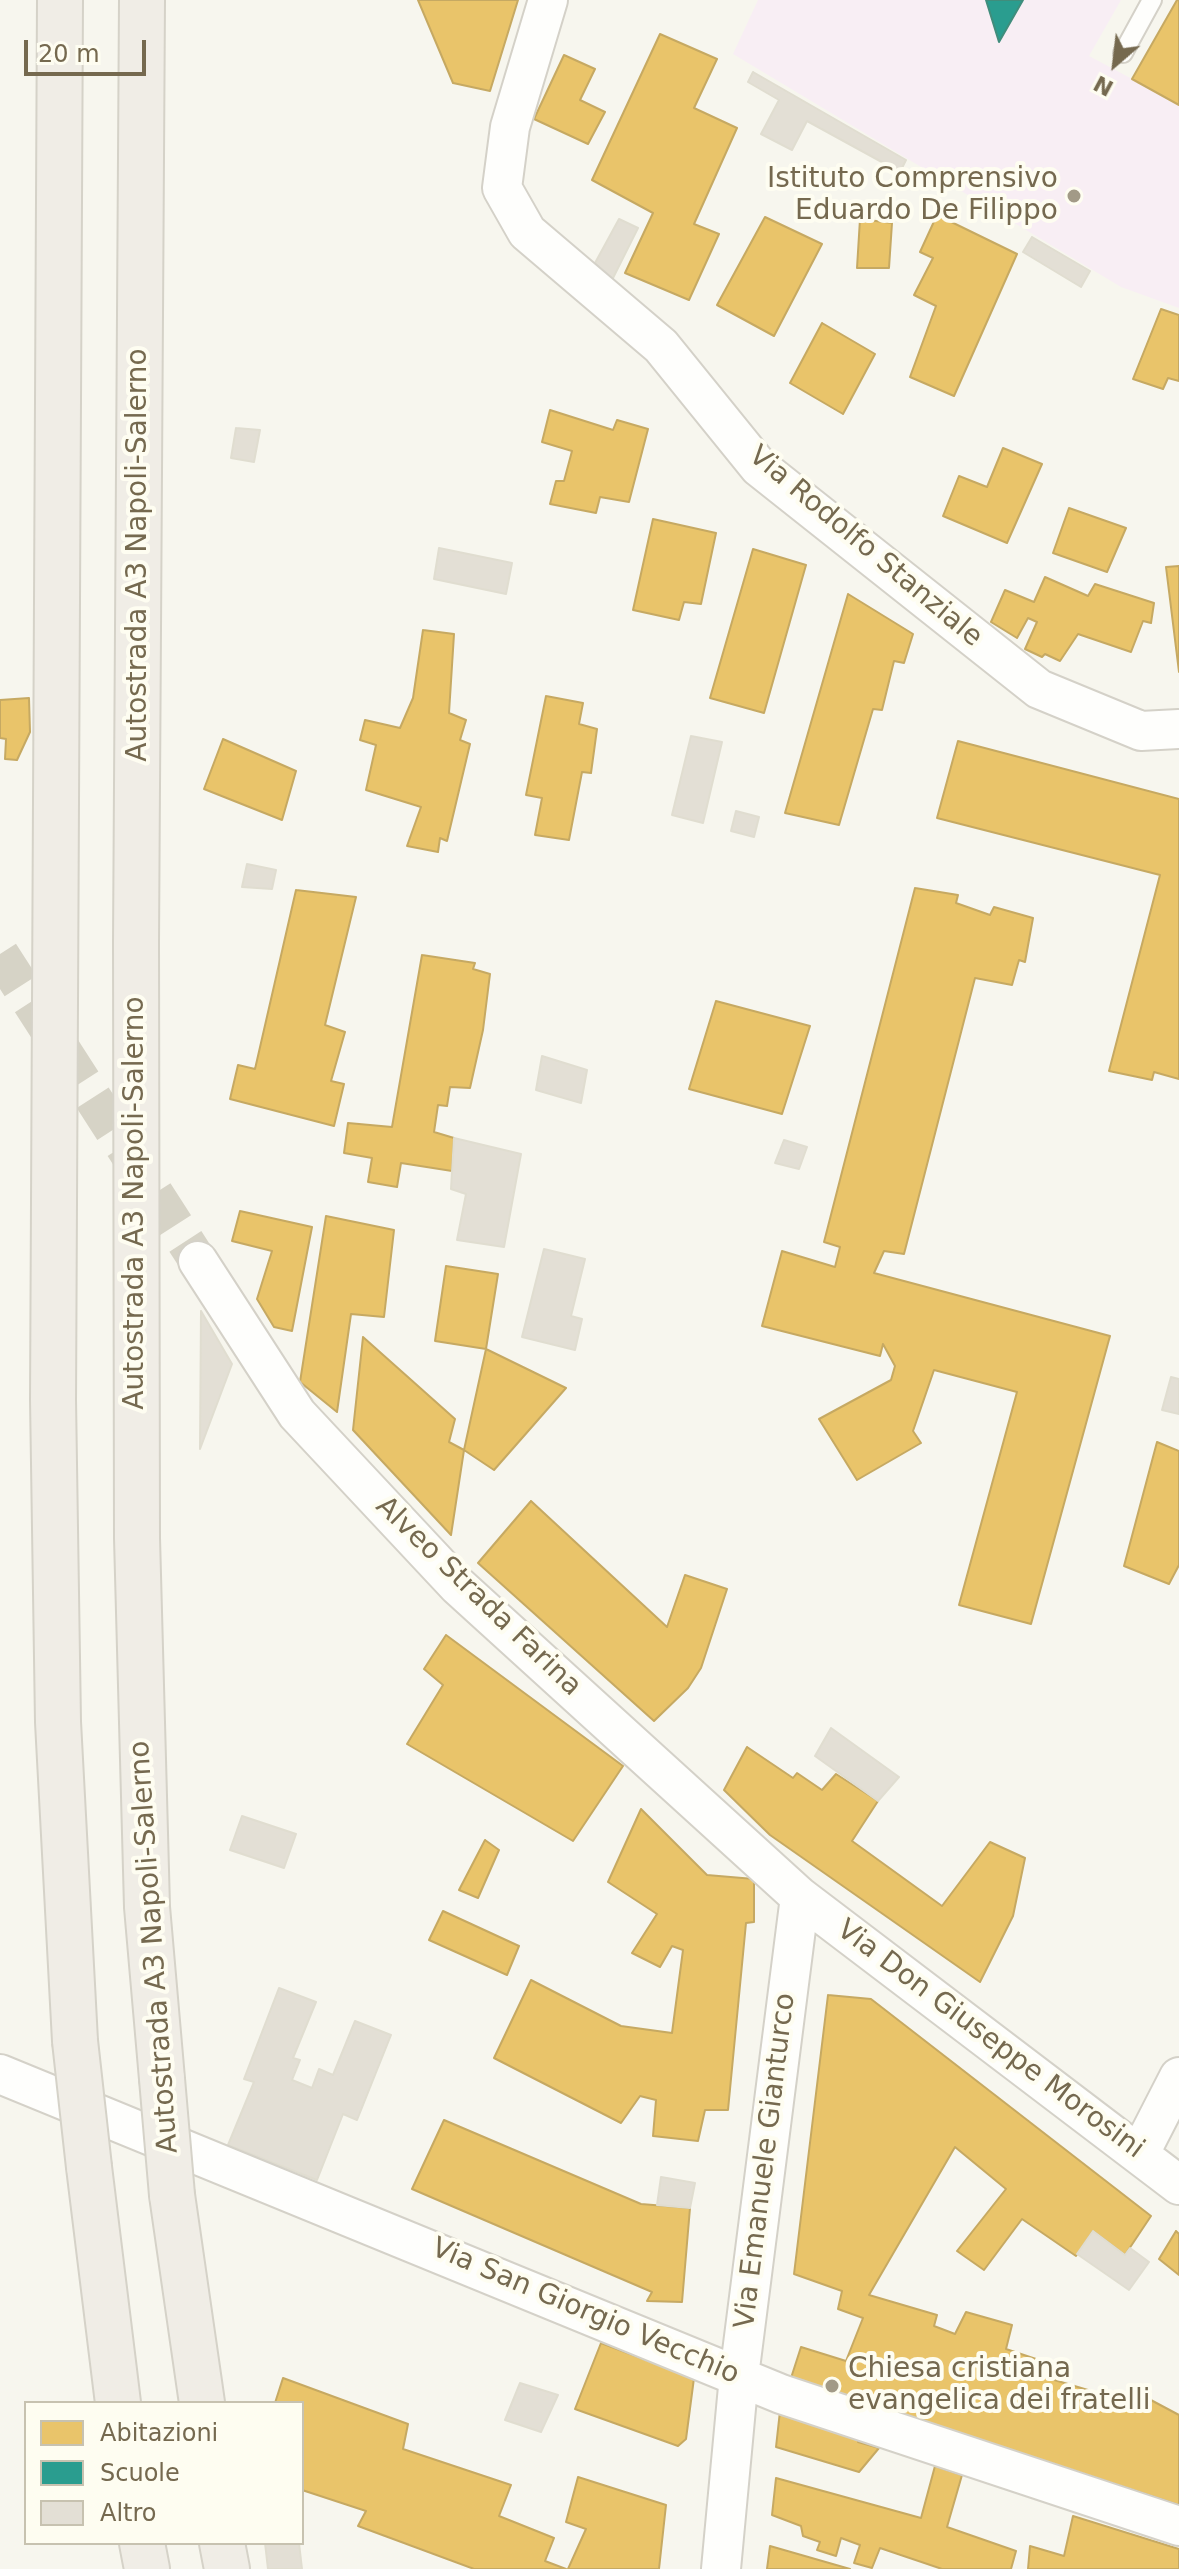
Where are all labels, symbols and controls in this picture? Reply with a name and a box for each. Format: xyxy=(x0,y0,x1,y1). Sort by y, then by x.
scale bar xyxy=(28,24,150,74)
north arrow xyxy=(1075,24,1155,104)
text: 20 m xyxy=(38,40,100,68)
text: N xyxy=(1090,70,1118,101)
place label: Istituto Comprensivo Eduardo De Filippo xyxy=(767,163,1058,229)
marker: Istituto Comprensivo Eduardo De Filippo xyxy=(1065,187,1083,205)
street label: Autostrada A3 Napoli-Salerno xyxy=(122,348,156,762)
street label: Via Rodolfo Stanziale xyxy=(741,439,989,655)
street label: Autostrada A3 Napoli-Salerno xyxy=(119,996,153,1410)
street label: Alveo Strada Farina xyxy=(368,1490,588,1704)
street label: Autostrada A3 Napoli-Salerno xyxy=(124,1740,186,2154)
street label: Via Don Giuseppe Morosini xyxy=(830,1914,1150,2166)
street label: Via Emanuele Gianturco xyxy=(729,1991,803,2331)
street label: Via San Giorgio Vecchio xyxy=(426,2232,744,2392)
place label: Chiesa cristiana evangelica dei fratelli xyxy=(848,2353,1150,2419)
marker: Chiesa cristiana evangelica dei fratelli xyxy=(823,2377,841,2395)
legend xyxy=(24,2401,304,2545)
text: Abitazioni xyxy=(100,2419,218,2447)
text: Scuole xyxy=(100,2459,180,2487)
text: Altro xyxy=(100,2499,157,2527)

